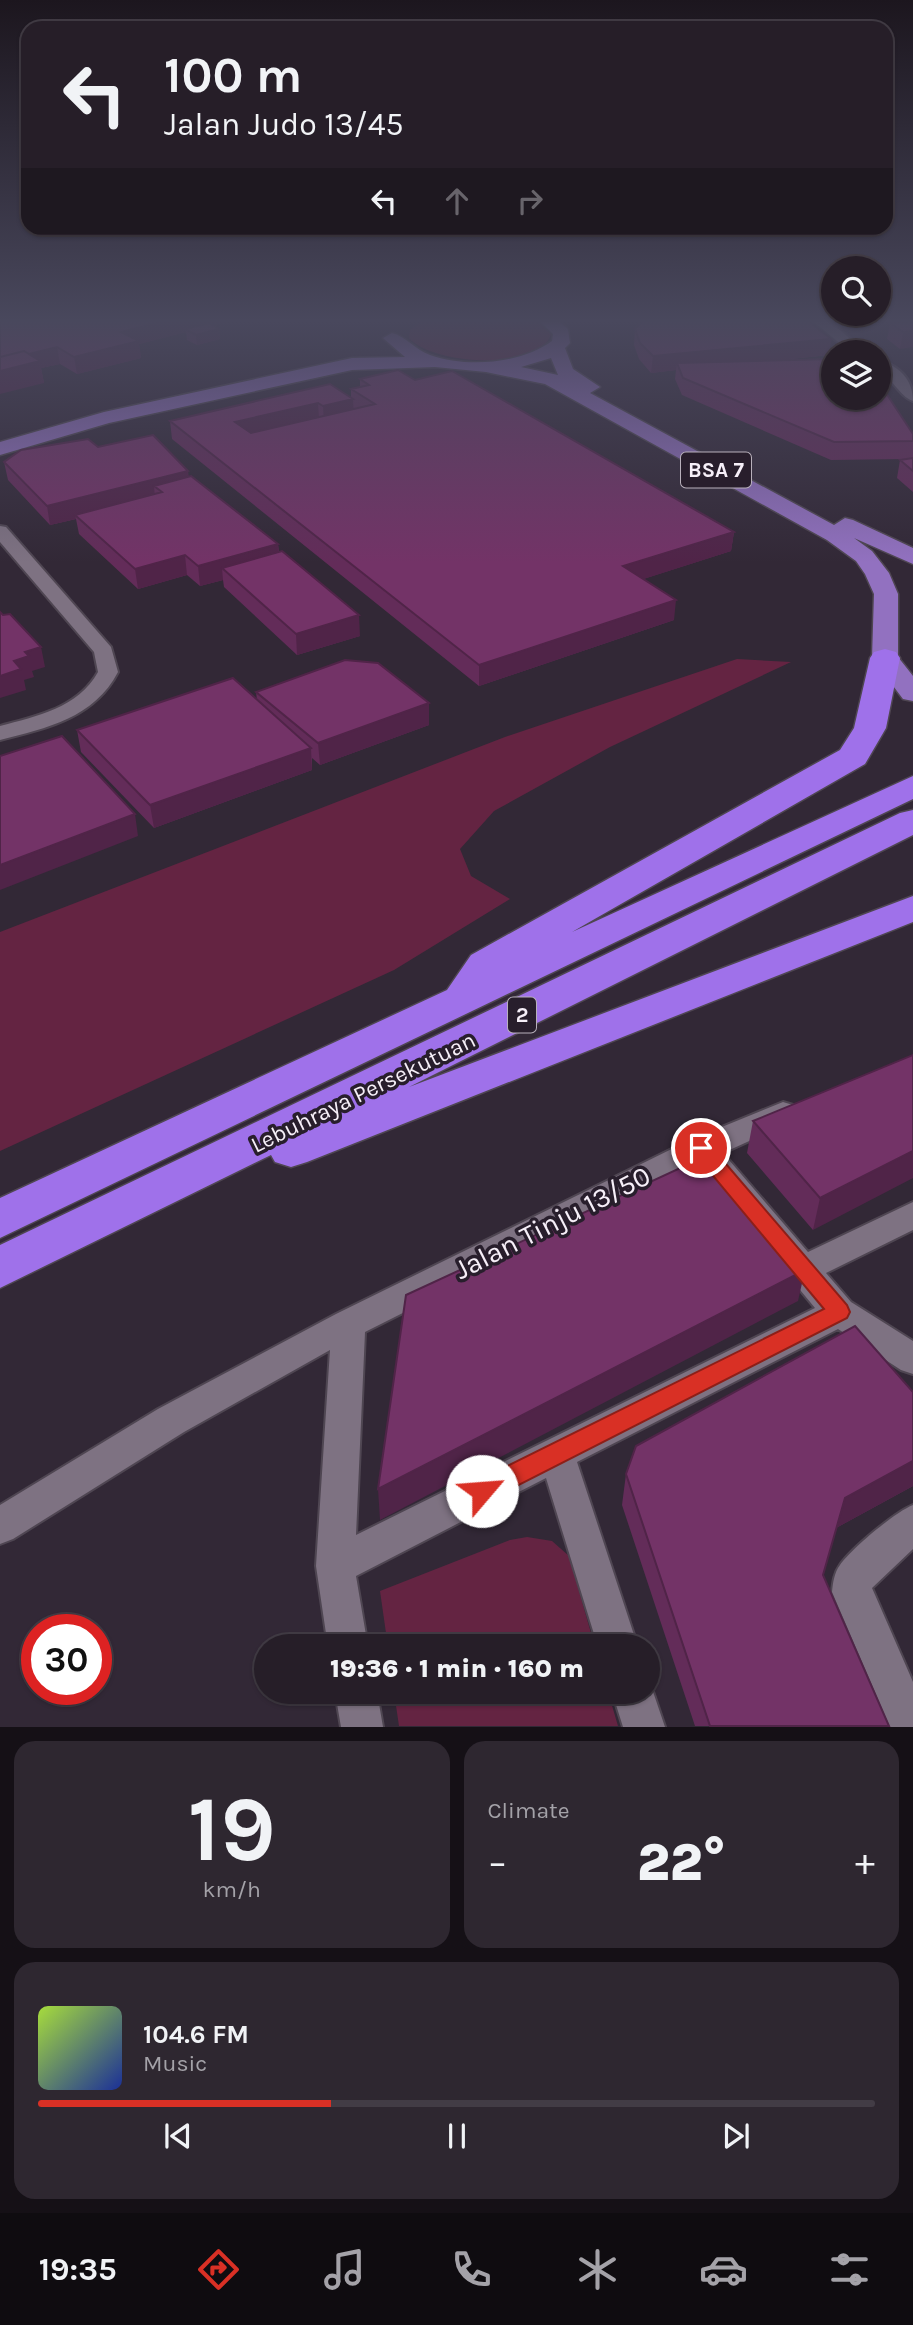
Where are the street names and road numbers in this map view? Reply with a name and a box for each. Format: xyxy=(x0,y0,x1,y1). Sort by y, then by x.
road number: BSA 7 xyxy=(681,452,751,488)
road number: 2 xyxy=(508,998,536,1032)
street label: Lebuhraya Persekutuan xyxy=(246,1026,480,1159)
street label: Jalan Tinju 13/50 xyxy=(449,1159,656,1286)

